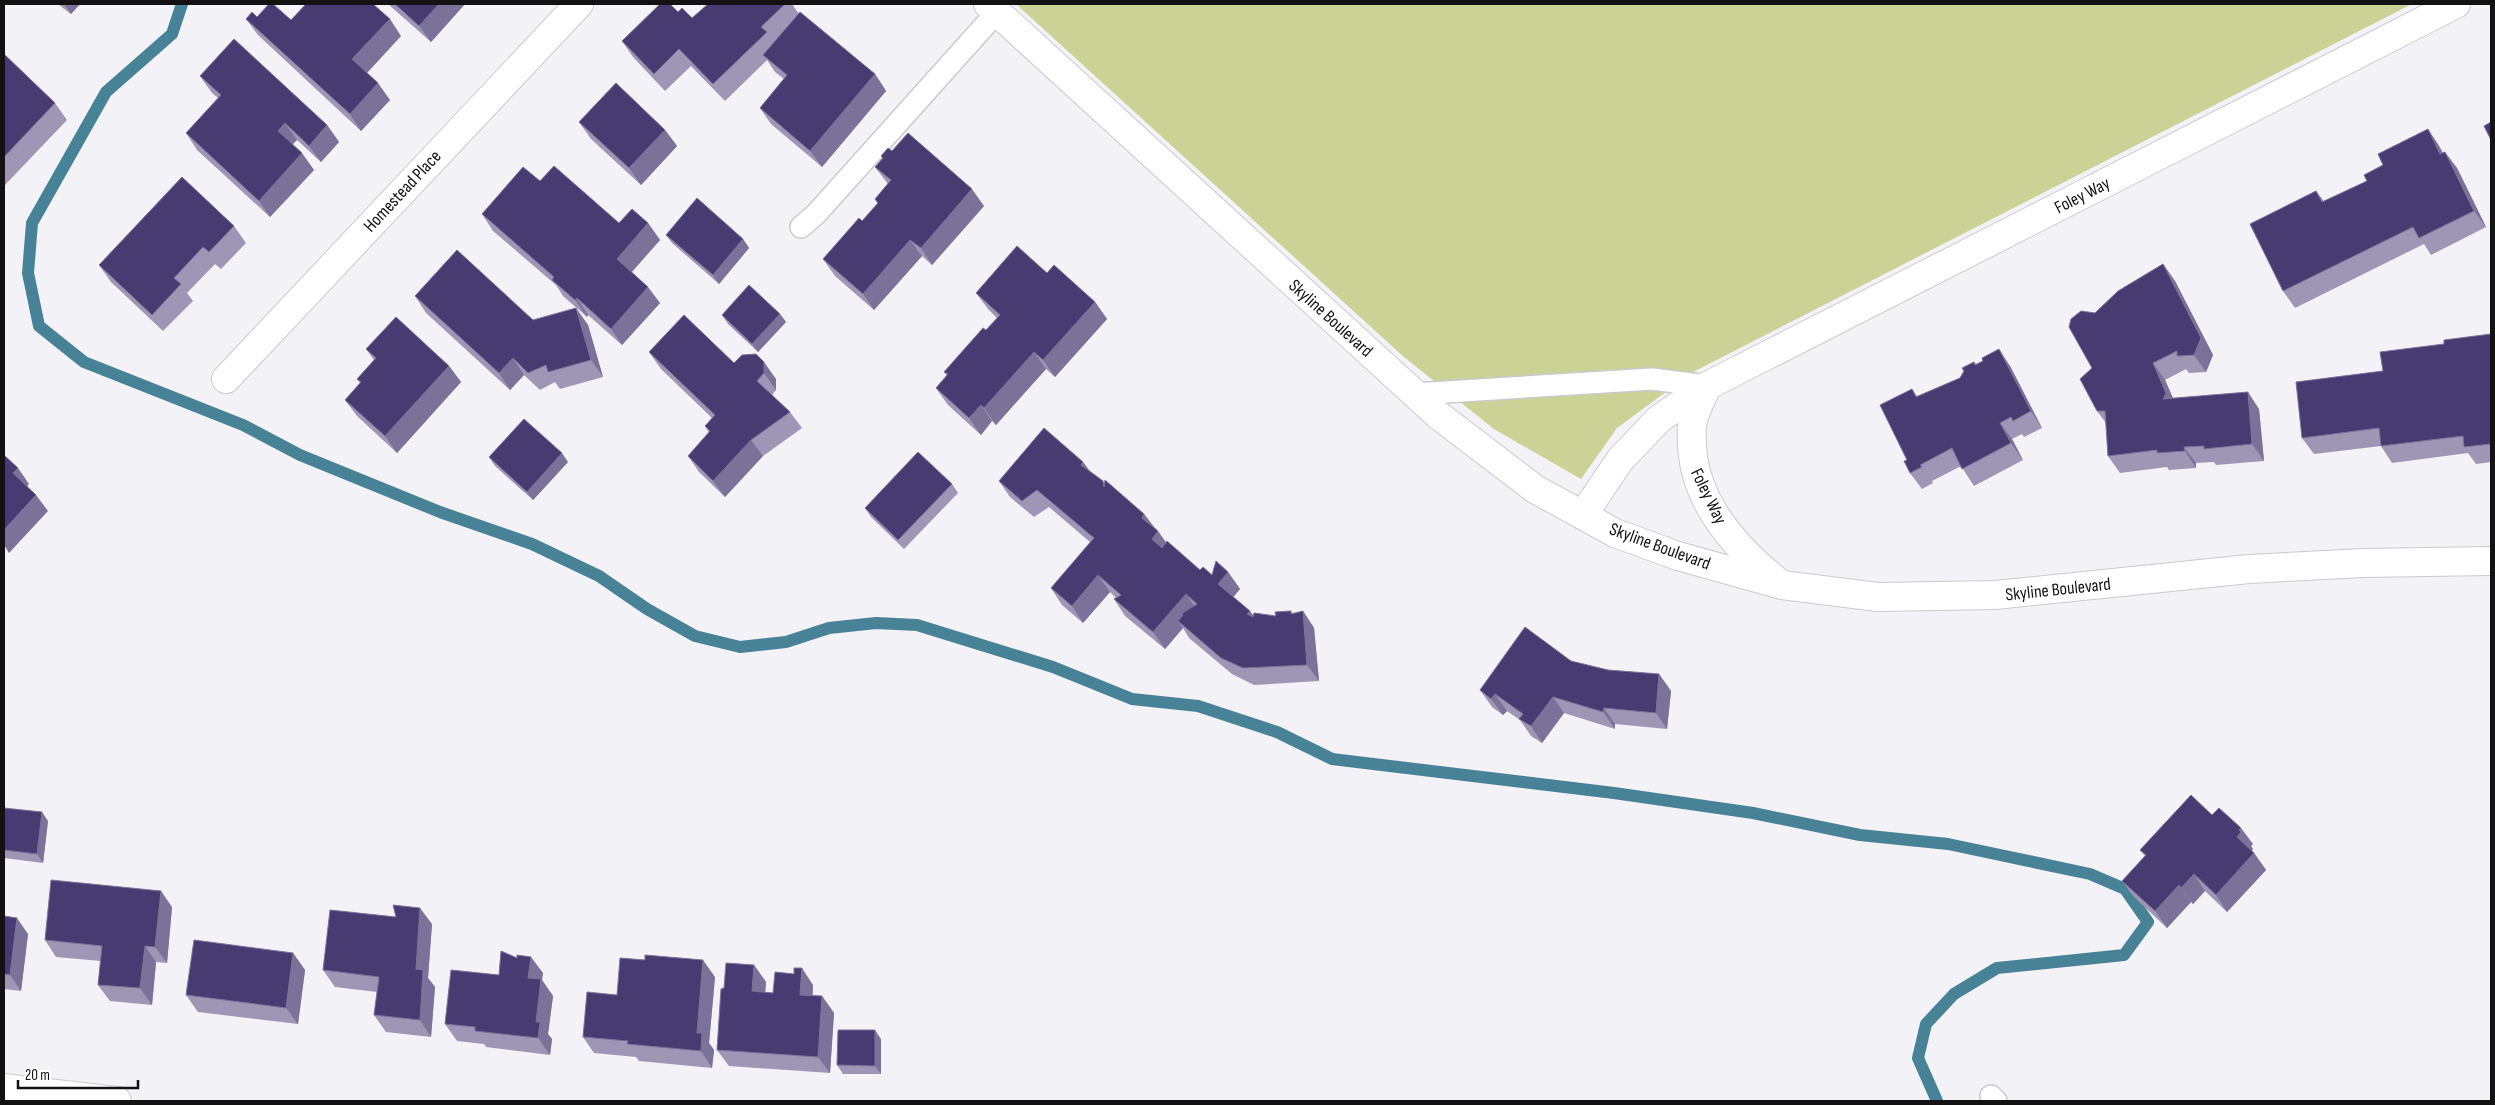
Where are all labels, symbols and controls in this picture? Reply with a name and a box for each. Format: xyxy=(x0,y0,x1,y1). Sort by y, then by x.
street label: Homestead Place xyxy=(359,146,446,237)
street label: Foley Way xyxy=(2051,173,2113,218)
street label: Skyline Boulevard xyxy=(1284,275,1377,362)
street label: Foley Way xyxy=(1686,465,1731,528)
street label: Skyline Boulevard xyxy=(1606,518,1713,574)
street label: Skyline Boulevard xyxy=(2004,574,2112,605)
scale bar xyxy=(18,1058,138,1090)
text: 20 m xyxy=(25,1066,50,1085)

